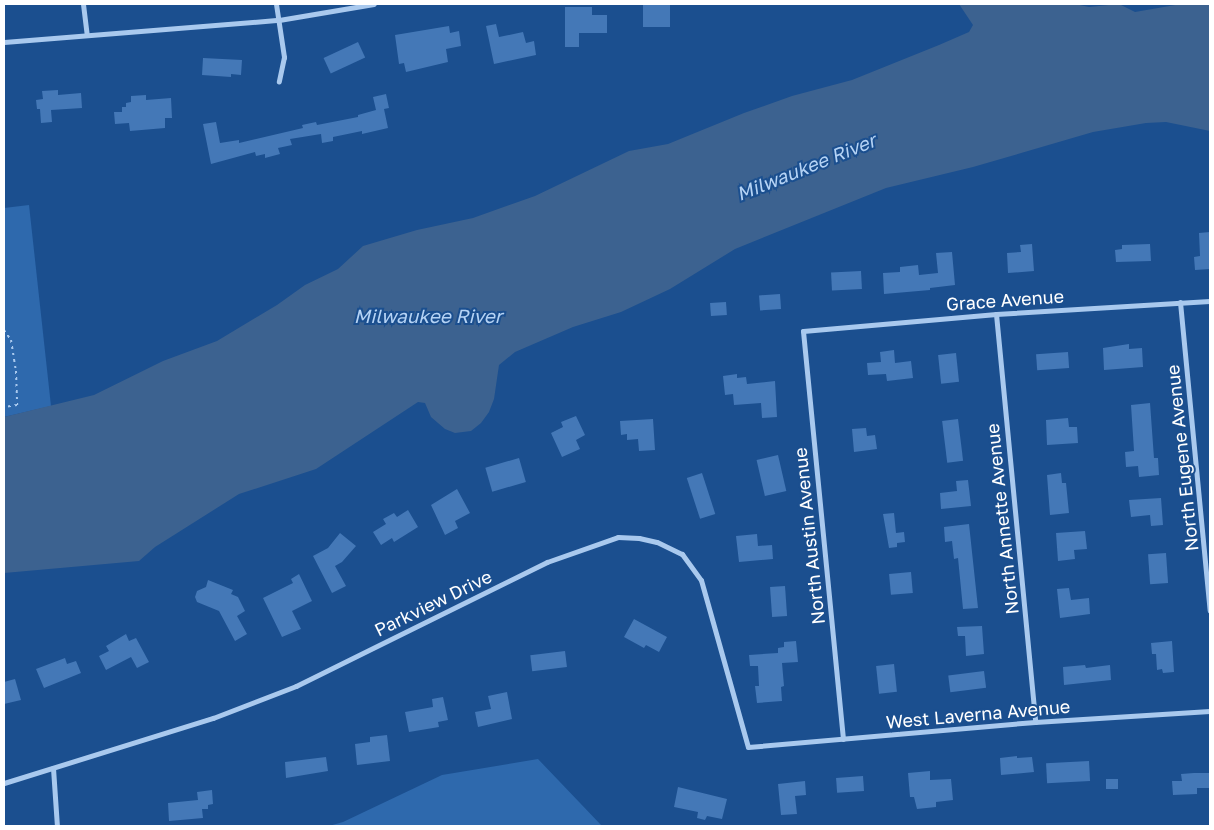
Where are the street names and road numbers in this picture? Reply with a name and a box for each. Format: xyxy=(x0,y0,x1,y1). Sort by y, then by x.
street label: Grace Avenue xyxy=(945,285,1065,315)
street label: North Eugene Avenue xyxy=(1161,364,1203,552)
street label: North Annette Avenue xyxy=(981,422,1023,616)
street label: North Austin Avenue xyxy=(789,446,829,626)
street label: Parkview Drive xyxy=(371,565,495,641)
street label: West Laverna Avenue xyxy=(885,695,1071,733)

